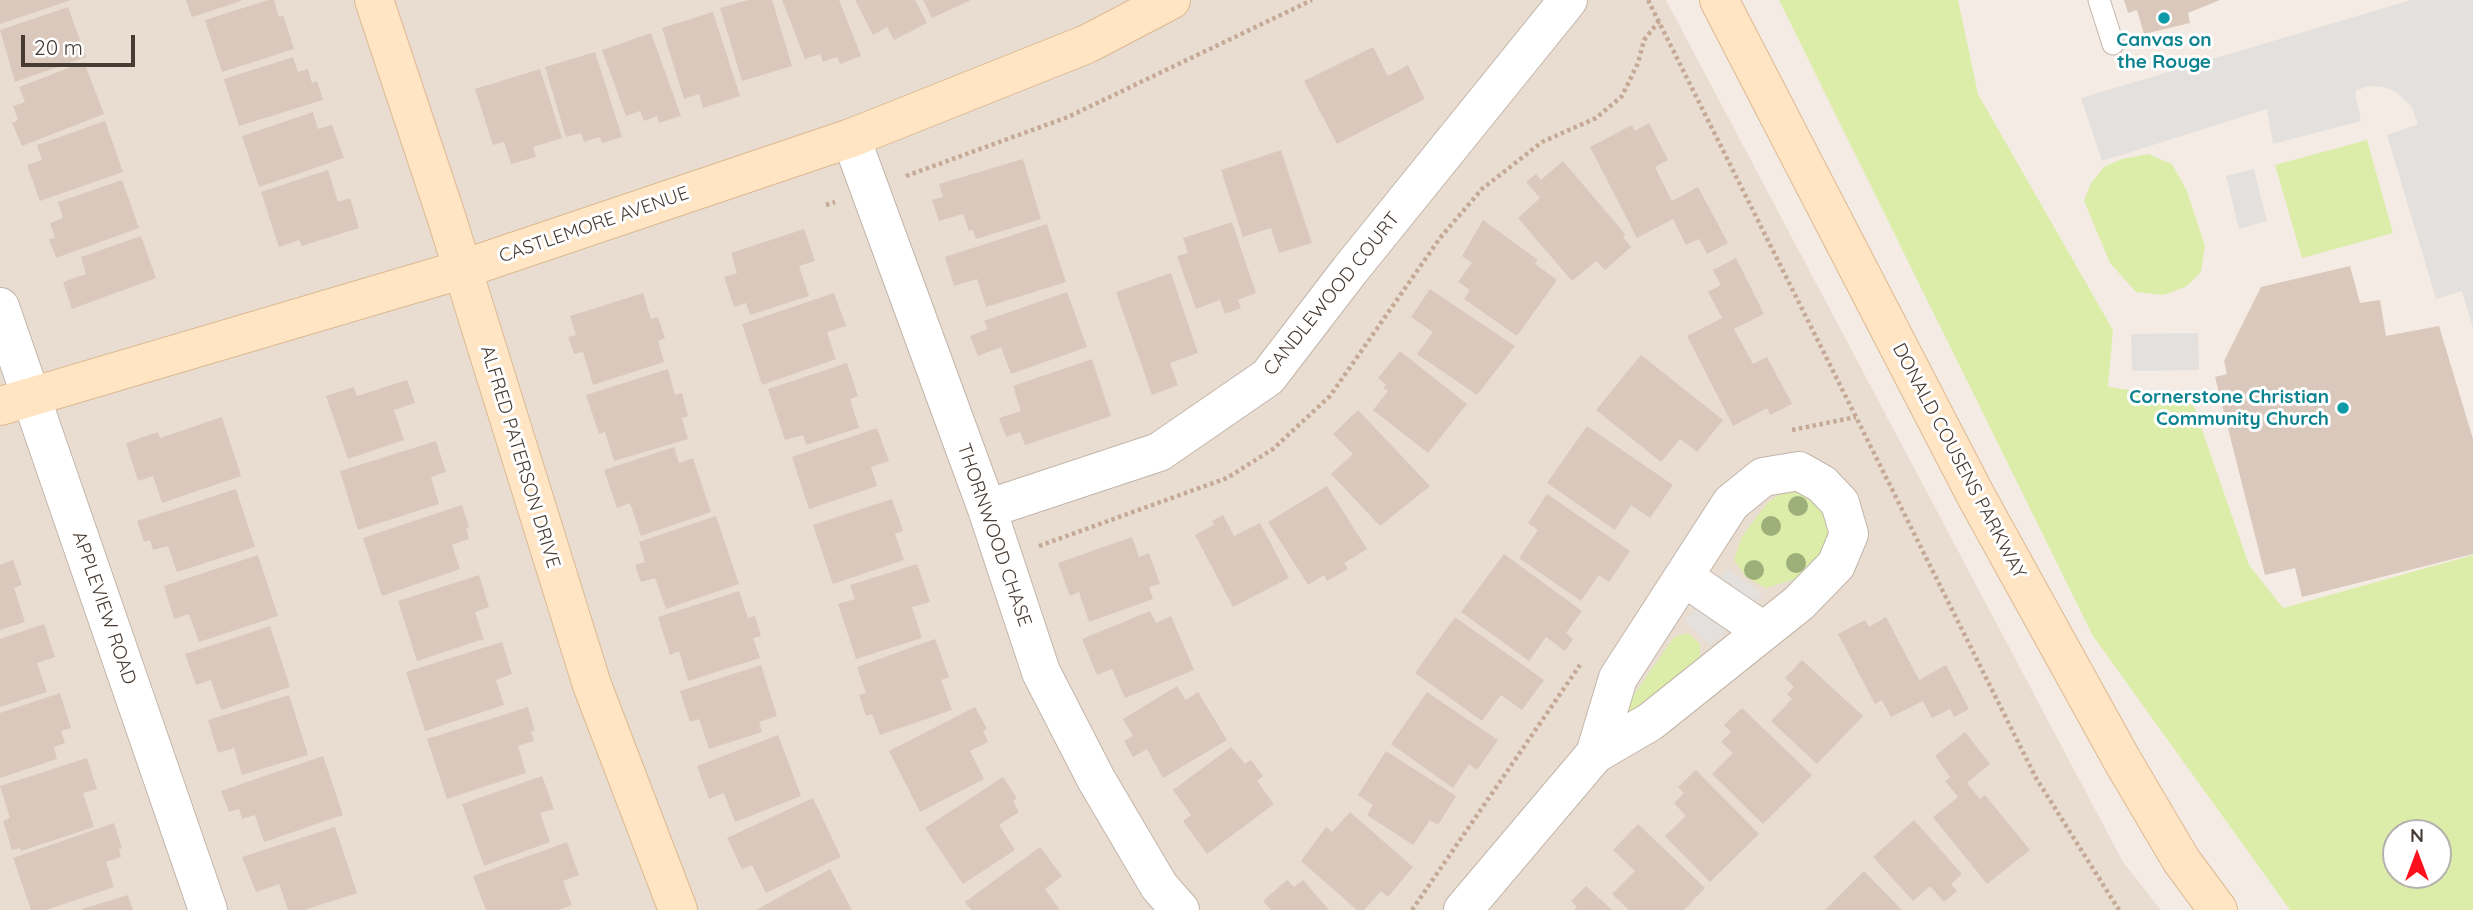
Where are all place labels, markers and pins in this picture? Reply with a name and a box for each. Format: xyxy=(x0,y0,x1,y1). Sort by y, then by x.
marker: Canvas on the Rouge xyxy=(2156,10,2172,26)
place label: Canvas on the Rouge xyxy=(2116,29,2212,73)
place label: Cornerstone Christian Community Church xyxy=(2129,386,2329,430)
marker: Cornerstone Christian Community Church xyxy=(2335,400,2351,416)

